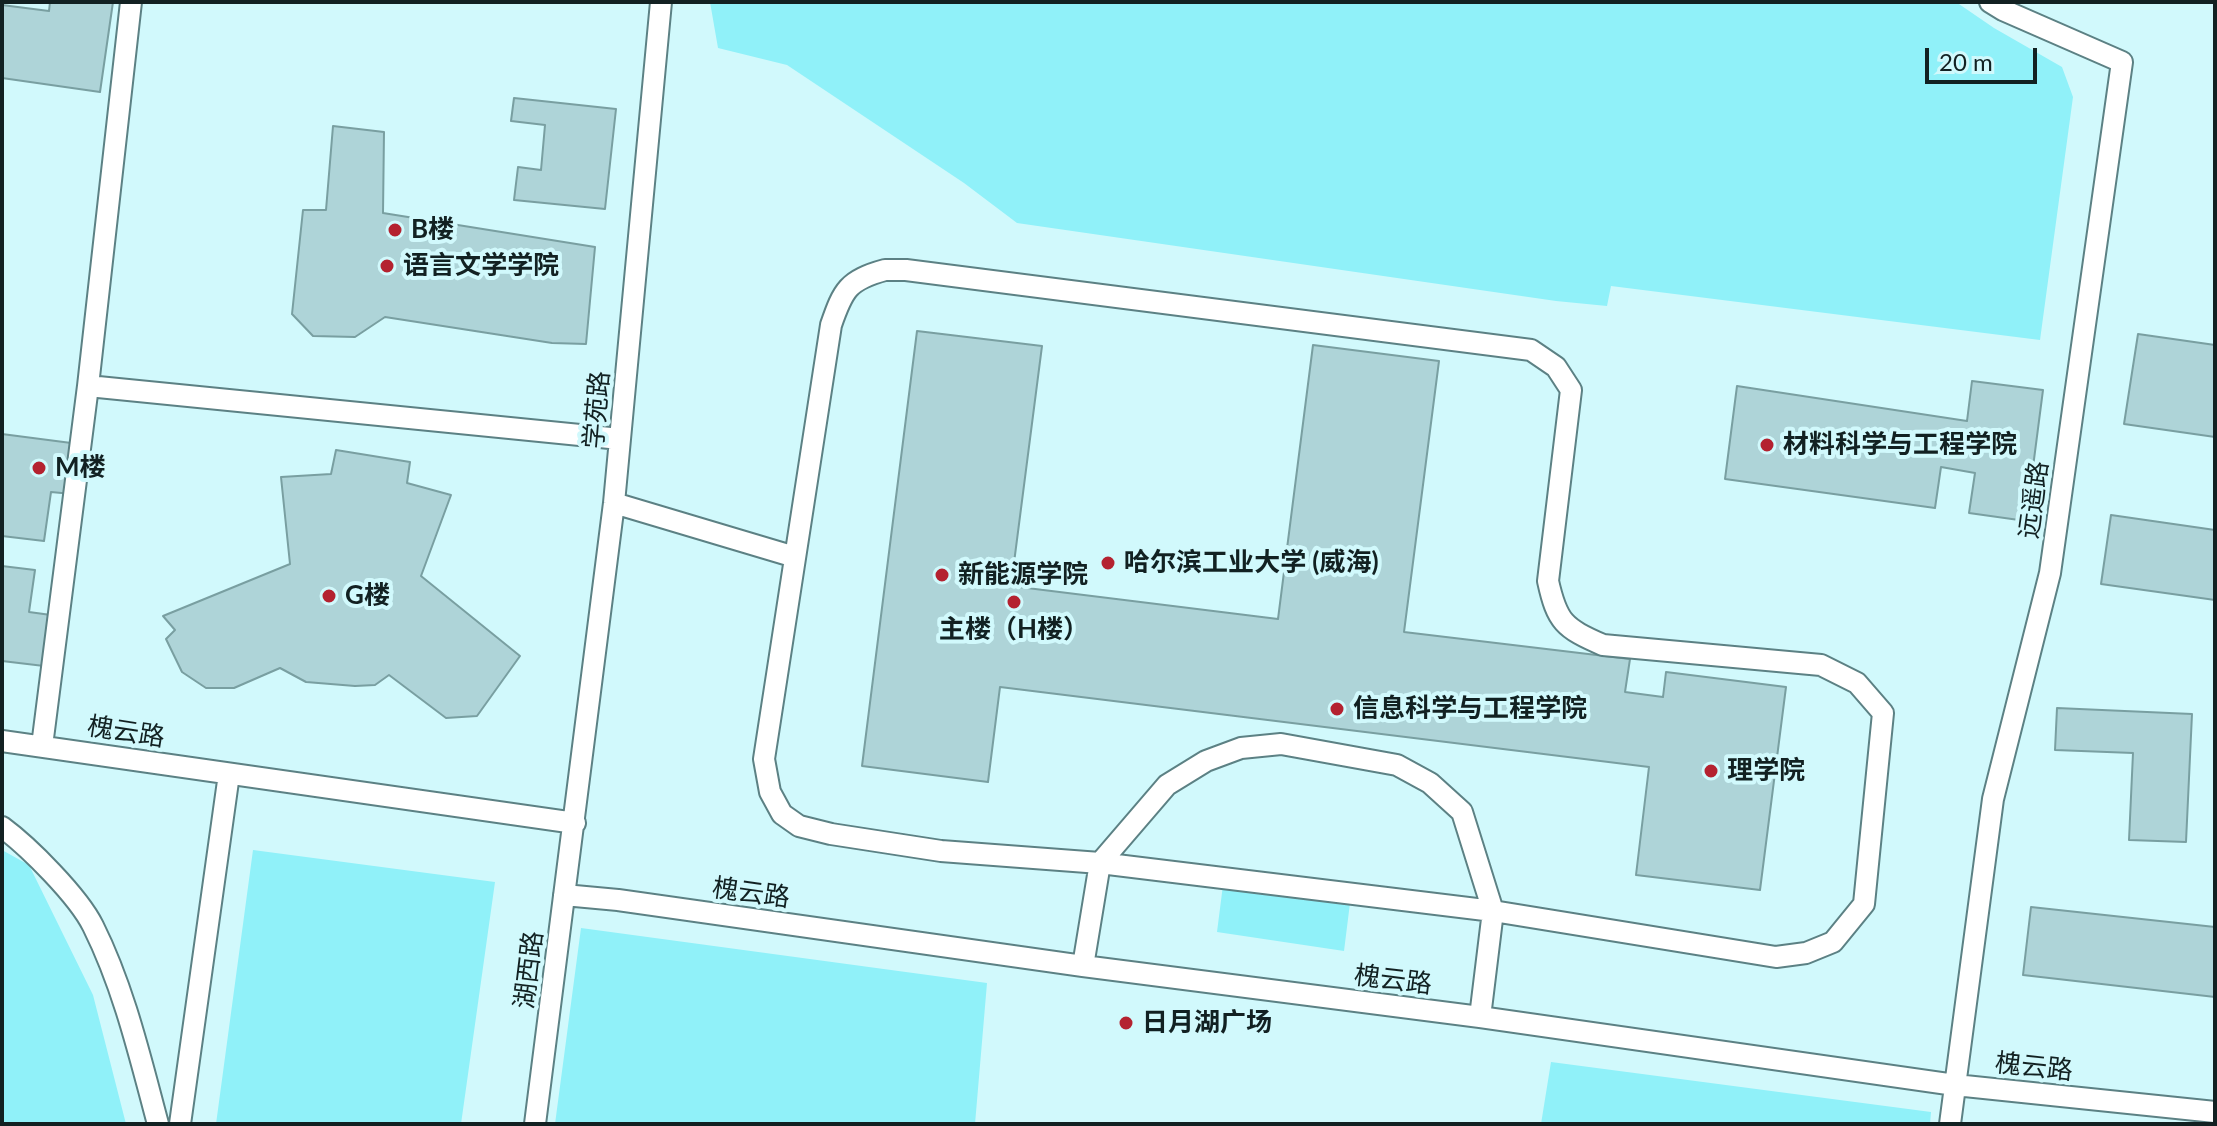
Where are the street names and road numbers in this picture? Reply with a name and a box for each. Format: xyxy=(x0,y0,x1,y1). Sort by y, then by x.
street label: 学苑路 xyxy=(578,370,616,450)
street label: 远遥路 xyxy=(2013,459,2055,541)
street label: 槐云路 xyxy=(85,710,167,754)
street label: 槐云路 xyxy=(710,872,792,914)
street label: 湖西路 xyxy=(509,929,549,1011)
street label: 槐云路 xyxy=(1352,960,1434,1000)
street label: 槐云路 xyxy=(1994,1047,2074,1087)

